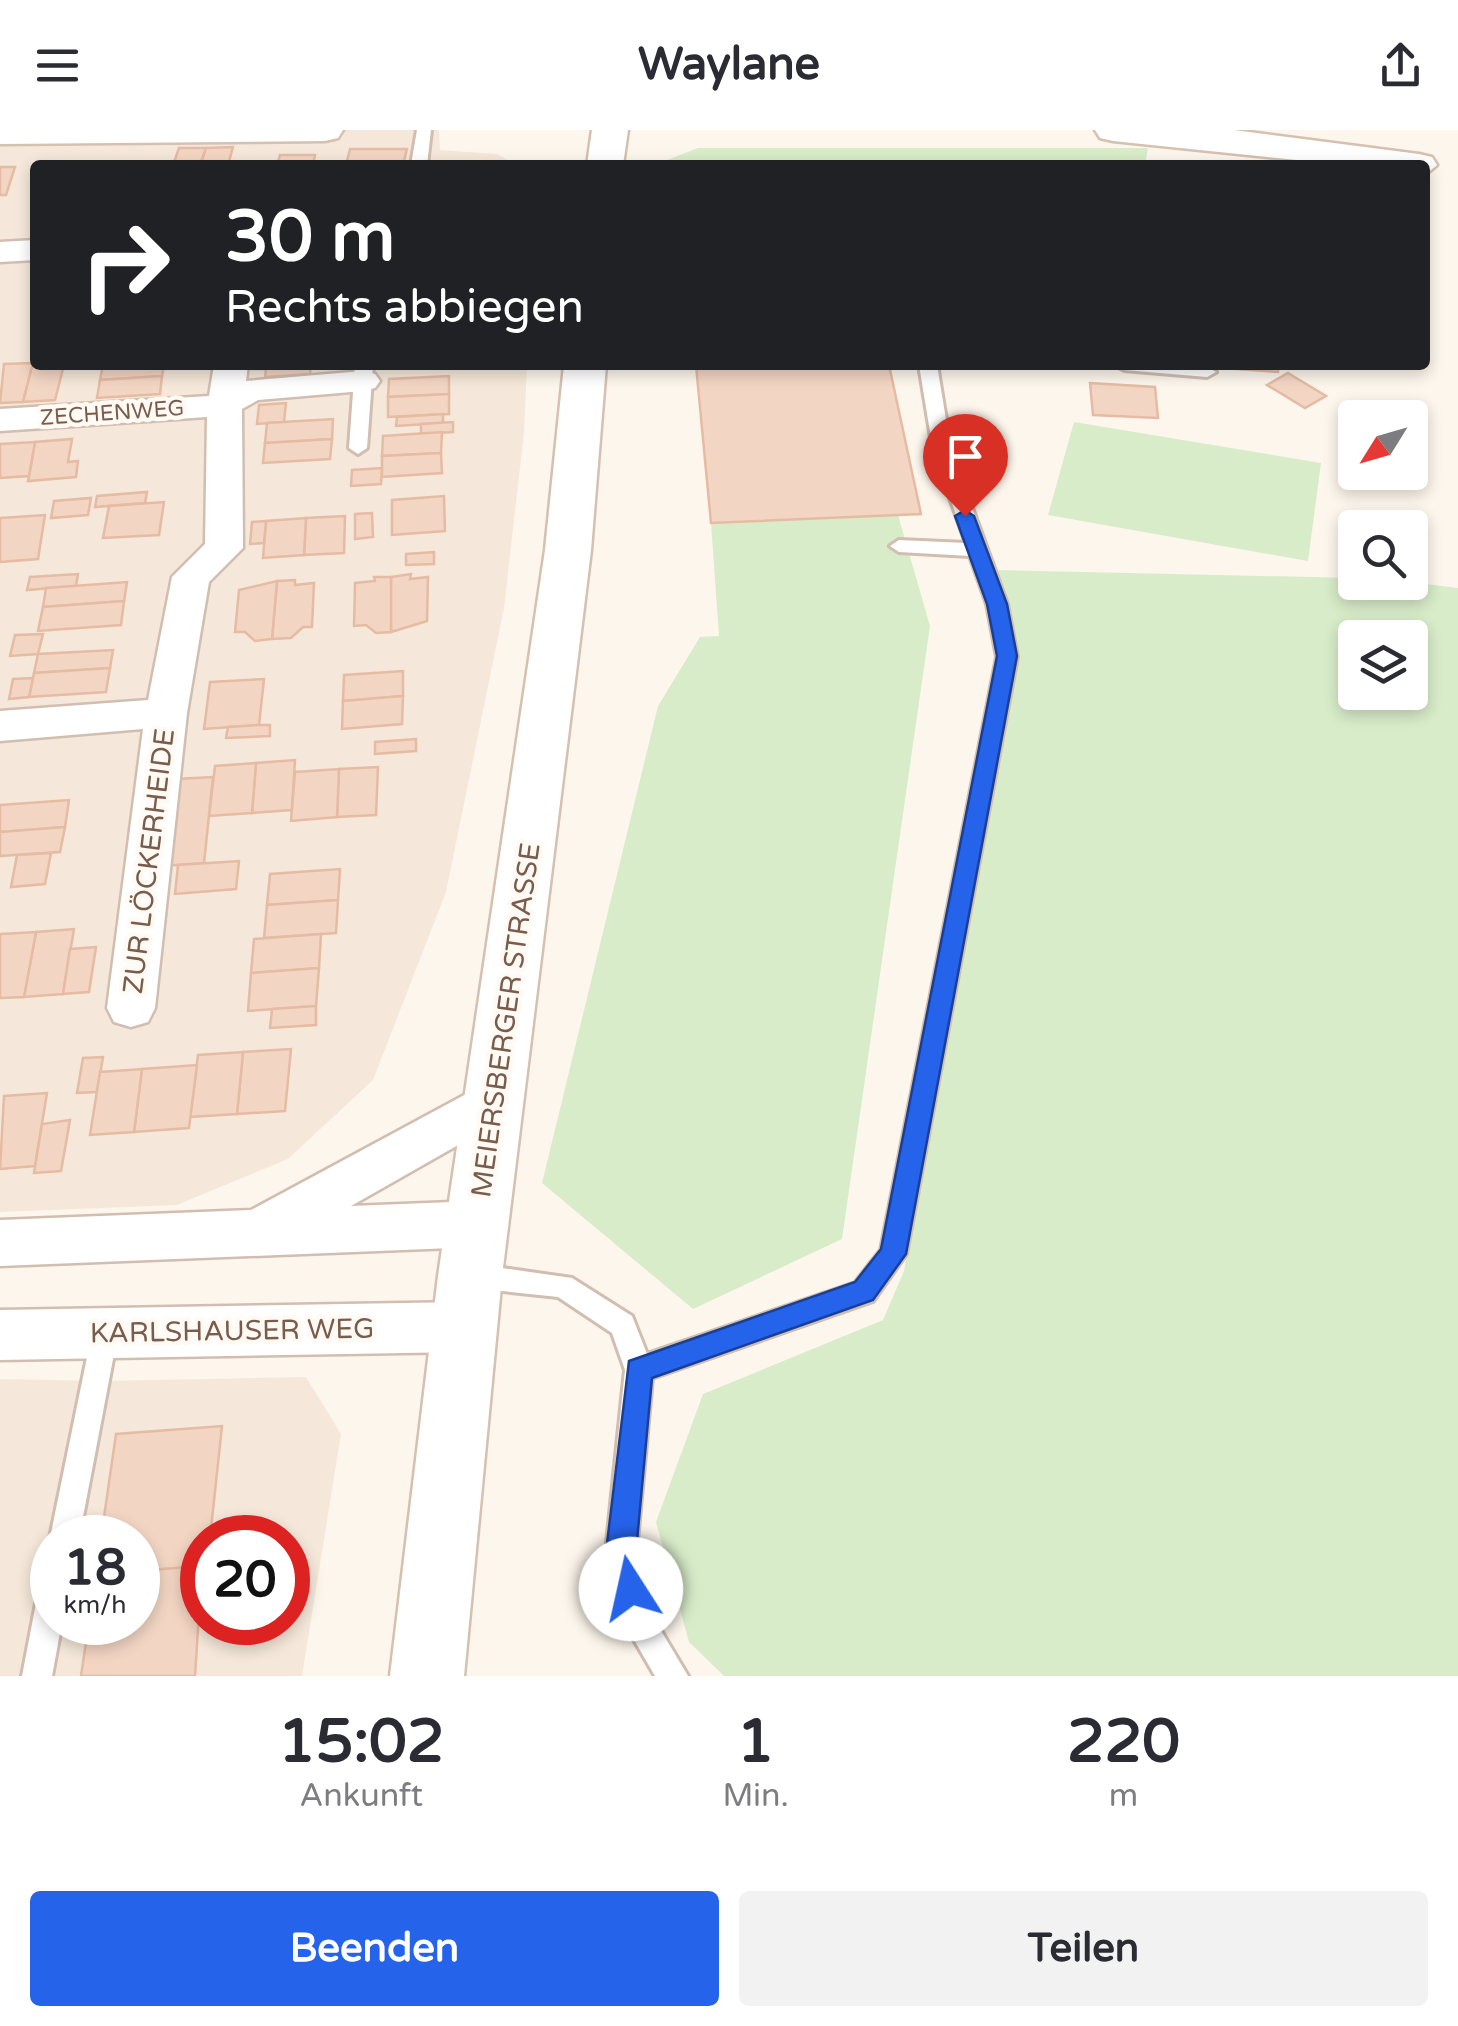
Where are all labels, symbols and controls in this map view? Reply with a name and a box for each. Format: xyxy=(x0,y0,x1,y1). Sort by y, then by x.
icon: menu xyxy=(30,38,85,93)
text: Waylane xyxy=(638,38,820,92)
icon: share xyxy=(1373,38,1428,93)
text: 30 m xyxy=(225,196,395,280)
icon: right xyxy=(60,200,190,330)
text: Rechts abbiegen xyxy=(225,281,584,335)
street label: ZECHENWEG xyxy=(39,395,185,431)
north arrow xyxy=(1338,400,1428,490)
map controls xyxy=(1338,400,1428,710)
pin xyxy=(923,414,1008,517)
icon: arrive xyxy=(938,429,993,484)
button: search xyxy=(1338,510,1428,600)
button: layers xyxy=(1338,620,1428,710)
street label: ZUR LÖCKERHEIDE xyxy=(116,727,182,996)
street label: MEIERSBERGER STRASSE xyxy=(464,841,548,1200)
street label: KARLSHAUSER WEG xyxy=(89,1312,375,1350)
speed limit sign: 20 xyxy=(180,1515,310,1645)
position arrow xyxy=(579,1537,683,1641)
text: 18 xyxy=(64,1538,126,1598)
text: km/h xyxy=(64,1590,126,1620)
text: 15:02 xyxy=(278,1706,444,1778)
text: 1 xyxy=(737,1706,774,1778)
text: 220 xyxy=(1067,1706,1180,1778)
text: Ankunft xyxy=(300,1777,423,1815)
text: Min. xyxy=(722,1777,789,1815)
text: m xyxy=(1109,1777,1138,1815)
button: Beenden xyxy=(30,1891,719,2006)
button: Teilen xyxy=(739,1891,1428,2006)

